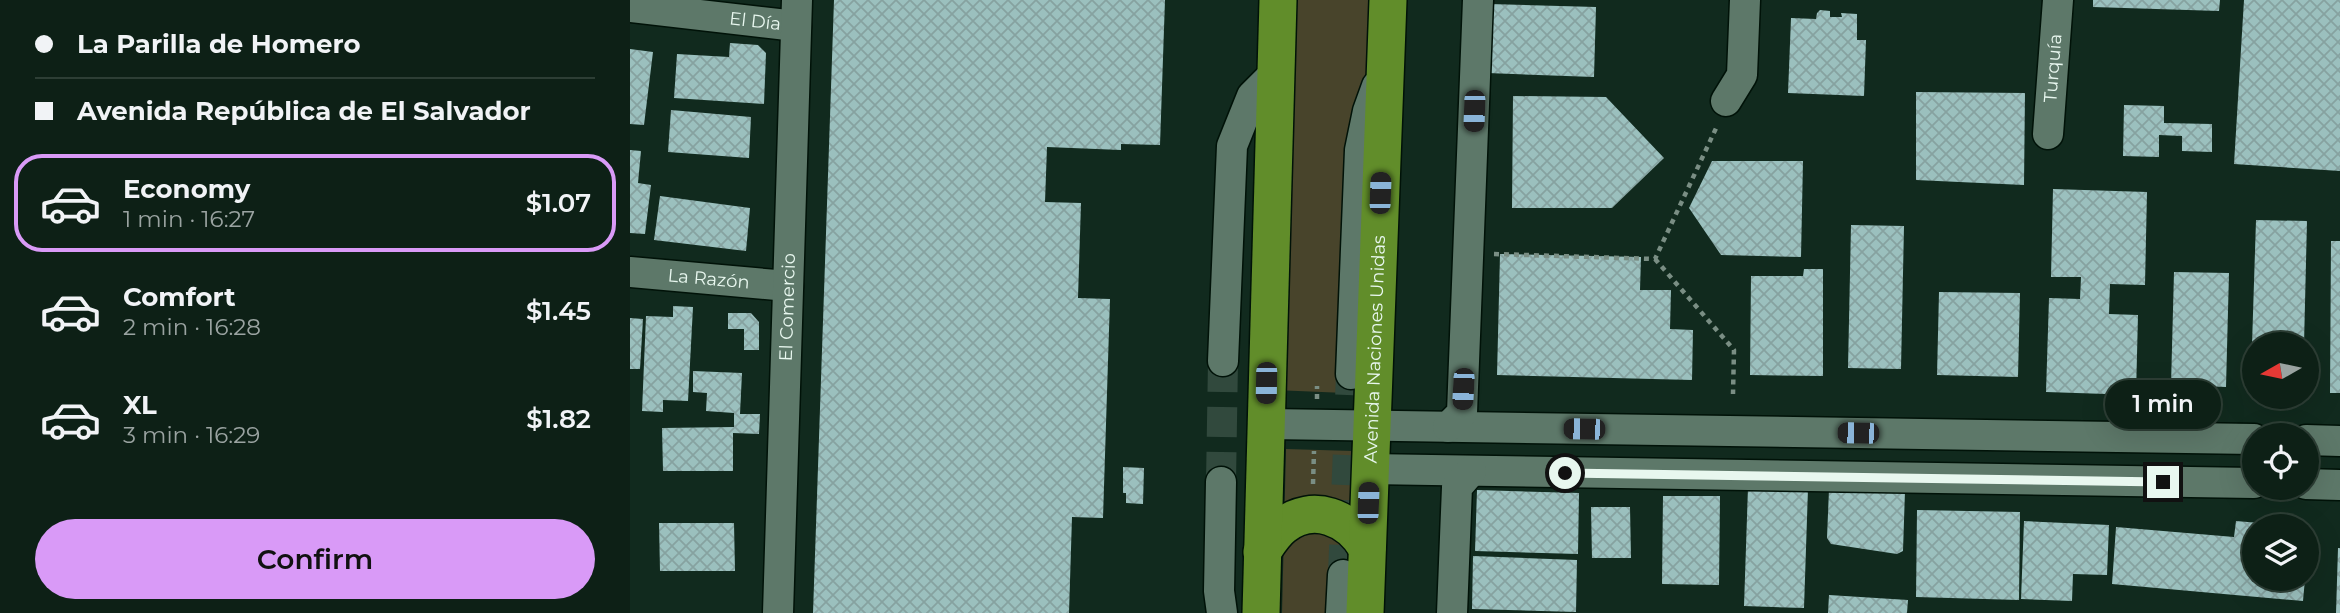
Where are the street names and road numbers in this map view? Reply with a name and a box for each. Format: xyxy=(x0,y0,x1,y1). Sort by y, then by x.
street label: El Día xyxy=(728,7,782,35)
street label: Turquía xyxy=(2039,33,2066,103)
street label: Avenida Naciones Unidas xyxy=(1360,235,1390,464)
street label: El Comercio xyxy=(775,253,800,362)
street label: La Razón xyxy=(667,264,751,294)

